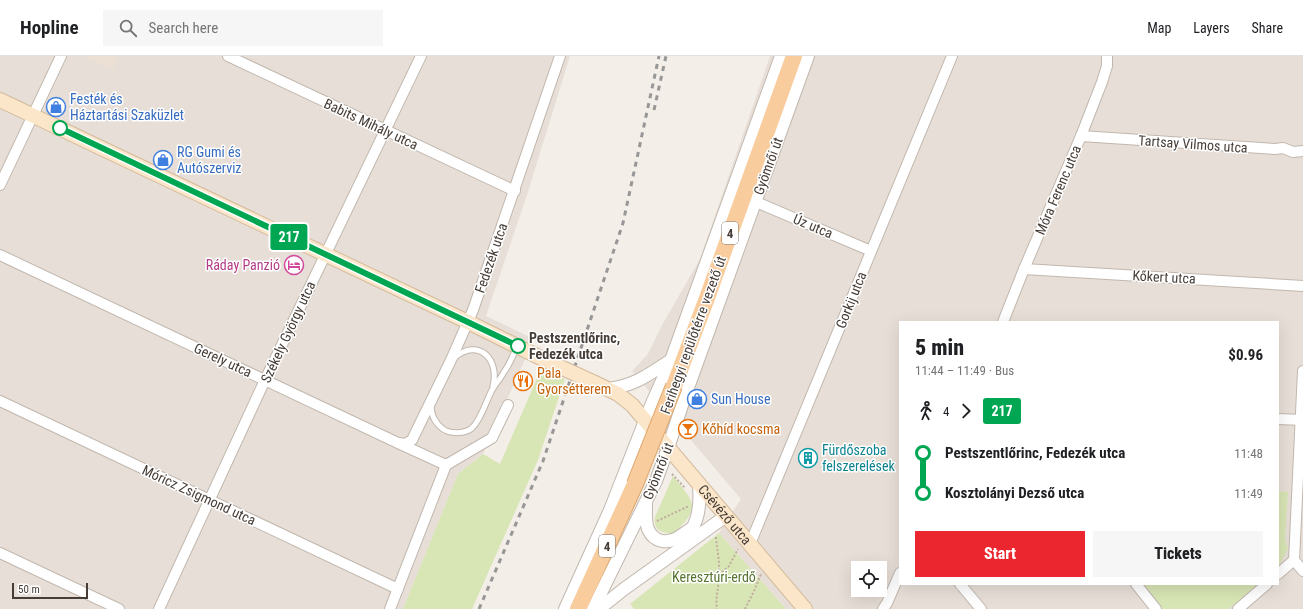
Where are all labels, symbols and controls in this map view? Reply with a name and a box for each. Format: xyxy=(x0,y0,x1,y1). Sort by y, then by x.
search box xyxy=(103,10,383,46)
text: Hopline xyxy=(20,16,79,39)
icon: search xyxy=(117,17,139,39)
text: Search here xyxy=(149,19,218,37)
text: Map xyxy=(1147,20,1171,36)
text: Layers xyxy=(1193,20,1230,36)
text: Share xyxy=(1252,20,1283,36)
place label: Festék és Háztartási Szaküzlet xyxy=(70,91,184,123)
street label: Babits Mihály utca xyxy=(321,95,421,153)
shop icon: Festék és Háztartási Szaküzlet xyxy=(45,96,67,118)
unlabelled marker xyxy=(52,120,68,136)
street label: Tartsay Vilmos utca xyxy=(1138,132,1248,156)
street label: Gyömrői út xyxy=(750,135,786,197)
street label: Móra Ferenc utca xyxy=(1032,143,1084,237)
place label: RG Gumi és Autószerviz xyxy=(177,144,242,176)
shop icon: RG Gumi és Autószerviz xyxy=(152,149,174,171)
street label: Úz utca xyxy=(791,210,836,241)
street label: Fedezék utca xyxy=(472,221,510,295)
road number: 4 xyxy=(722,222,738,244)
line badge: 217 xyxy=(266,224,312,250)
text: 217 xyxy=(278,229,300,245)
hotel icon: Ráday Panzió xyxy=(283,254,305,276)
street label: Ferihegyi repülőtérre vezető út xyxy=(657,254,729,416)
place label: Ráday Panzió xyxy=(206,257,280,273)
street label: Kőkert utca xyxy=(1132,267,1196,287)
street label: Gorkij utca xyxy=(832,269,870,331)
street label: Székely György utca xyxy=(257,279,319,385)
place label: Pestszentlőrinc, Fedezék utca xyxy=(529,330,620,362)
text: 5 min xyxy=(915,335,964,360)
marker: Pestszentlőrinc, Fedezék utca xyxy=(510,338,526,354)
street label: Gerely utca xyxy=(192,340,254,380)
text: $0.96 xyxy=(1228,346,1263,364)
text: 11:44 – 11:49 · Bus xyxy=(915,363,1014,378)
place label: Pala Gyorsétterem xyxy=(537,365,611,397)
restaurant icon: Pala Gyorsétterem xyxy=(512,370,534,392)
shop icon: Sun House xyxy=(686,388,708,410)
place label: Sun House xyxy=(711,391,771,407)
icon: walk xyxy=(915,400,937,422)
icon: forward xyxy=(955,400,977,422)
text: 217 xyxy=(991,403,1013,419)
text: 4 xyxy=(943,404,949,419)
bar icon: Kőhíd kocsma xyxy=(677,418,699,440)
place label: Kőhíd kocsma xyxy=(702,421,780,437)
street label: Gyömrői út xyxy=(639,440,677,502)
place label: Fürdőszoba felszerelések xyxy=(822,442,895,474)
text: Pestszentlőrinc, Fedezék utca xyxy=(945,444,1125,462)
text: 11:48 xyxy=(1234,446,1263,461)
building icon: Fürdőszoba felszerelések xyxy=(797,447,819,469)
street label: Móricz Zsigmond utca xyxy=(140,462,258,528)
street label: Csévéző utca xyxy=(695,481,755,548)
text: Kosztolányi Dezső utca xyxy=(945,484,1084,502)
text: 11:49 xyxy=(1234,486,1263,501)
button: Start xyxy=(915,531,1085,577)
button: Tickets xyxy=(1093,531,1263,577)
road number: 4 xyxy=(599,535,615,557)
map controls xyxy=(851,561,887,597)
button: locate xyxy=(851,561,887,597)
park label: Keresztúri-erdő xyxy=(672,569,756,585)
scale bar xyxy=(12,581,88,600)
text: 50 m xyxy=(18,583,40,596)

